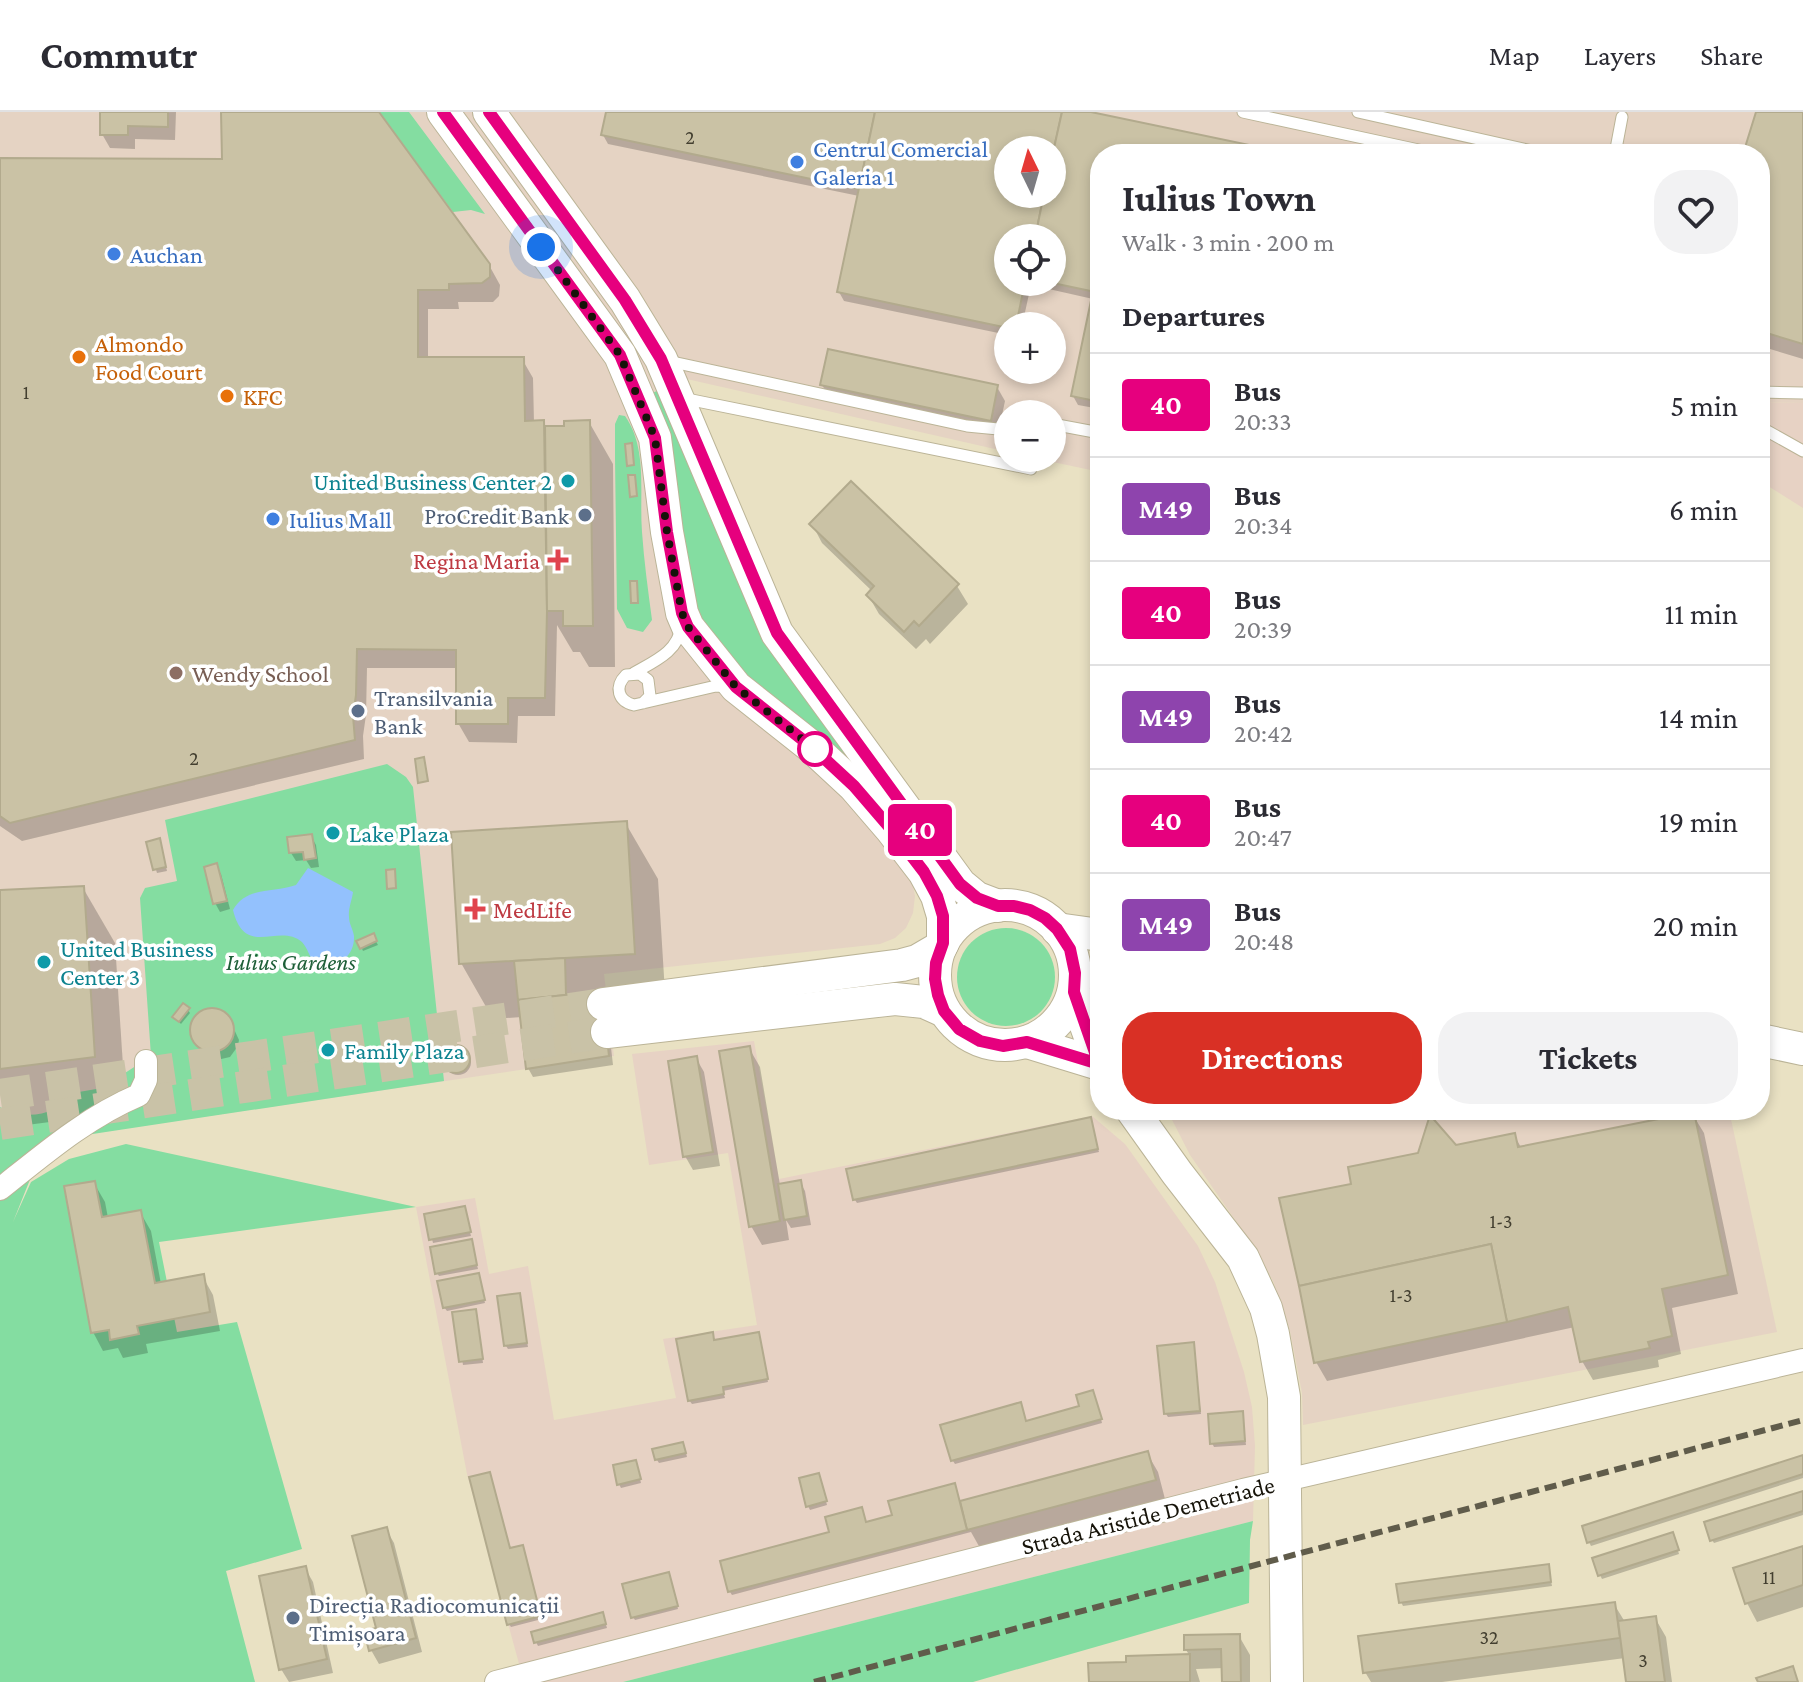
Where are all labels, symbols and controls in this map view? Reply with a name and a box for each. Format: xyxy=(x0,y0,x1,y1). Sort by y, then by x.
text: Commutr xyxy=(40,34,198,76)
text: Map xyxy=(1489,40,1540,71)
text: Layers xyxy=(1584,40,1656,71)
text: Share xyxy=(1700,40,1763,71)
house number: 2 xyxy=(685,126,695,148)
place label: Centrul Comercial Galeria 1 xyxy=(813,135,988,190)
north arrow xyxy=(994,136,1066,208)
map controls xyxy=(994,136,1066,472)
marker: Centrul Comercial Galeria 1 xyxy=(788,153,806,171)
button: heart xyxy=(1654,170,1738,254)
text: Iulius Town xyxy=(1122,177,1316,219)
button: locate xyxy=(994,224,1066,296)
your location xyxy=(521,227,561,267)
text: Walk · 3 min · 200 m xyxy=(1122,228,1334,257)
place label: Auchan xyxy=(130,241,203,268)
marker: Auchan xyxy=(105,245,123,263)
text: Departures xyxy=(1122,299,1265,332)
button: + xyxy=(994,312,1066,384)
place label: Almondo Food Court xyxy=(95,330,203,385)
marker: Almondo Food Court xyxy=(70,348,88,366)
text: Bus xyxy=(1234,374,1281,407)
house number: 1 xyxy=(23,381,29,403)
place label: KFC xyxy=(243,383,283,410)
marker: KFC xyxy=(218,387,236,405)
text: 40 xyxy=(1150,389,1182,420)
text: 5 min xyxy=(1670,389,1738,422)
button: − xyxy=(994,400,1066,472)
text: 20:33 xyxy=(1234,407,1292,436)
place label: United Business Center 2 xyxy=(313,468,552,495)
marker: United Business Center 2 xyxy=(559,472,577,490)
text: Bus xyxy=(1234,478,1281,511)
text: M49 xyxy=(1139,493,1193,524)
text: 6 min xyxy=(1669,493,1738,526)
place label: ProCredit Bank xyxy=(424,502,570,529)
place label: Iulius Mall xyxy=(289,506,392,533)
marker: ProCredit Bank xyxy=(576,506,594,524)
marker: Iulius Mall xyxy=(264,510,282,528)
text: 20:34 xyxy=(1234,511,1293,540)
place label: Regina Maria xyxy=(413,547,540,574)
marker: Regina Maria xyxy=(547,549,569,571)
text: Bus xyxy=(1234,582,1281,615)
text: 40 xyxy=(1150,597,1182,628)
text: 11 min xyxy=(1664,597,1738,630)
text: 20:39 xyxy=(1234,615,1292,644)
place label: Wendy School xyxy=(192,660,329,687)
marker: Wendy School xyxy=(167,664,185,682)
place label: Transilvania Bank xyxy=(374,684,493,739)
text: Bus xyxy=(1234,686,1281,719)
text: M49 xyxy=(1139,701,1193,732)
text: 14 min xyxy=(1659,701,1738,734)
marker: Transilvania Bank xyxy=(349,702,367,720)
text: 20:42 xyxy=(1234,719,1292,748)
unlabelled marker xyxy=(798,732,832,766)
house number: 2 xyxy=(189,747,199,769)
text: Bus xyxy=(1234,790,1281,823)
line badge: 40 xyxy=(884,804,956,856)
text: 40 xyxy=(1150,805,1182,836)
text: 19 min xyxy=(1659,805,1738,838)
text: 40 xyxy=(904,814,936,845)
place label: Lake Plaza xyxy=(349,820,449,847)
text: 20:47 xyxy=(1234,823,1292,852)
marker: Lake Plaza xyxy=(324,824,342,842)
text: Bus xyxy=(1234,894,1281,927)
place label: MedLife xyxy=(493,896,572,923)
marker: MedLife xyxy=(464,898,486,920)
text: M49 xyxy=(1139,909,1193,940)
text: 20 min xyxy=(1653,909,1738,942)
text: 20:48 xyxy=(1234,927,1294,956)
place label: United Business Center 3 xyxy=(60,935,214,990)
park label: Iulius Gardens xyxy=(226,948,356,975)
marker: United Business Center 3 xyxy=(35,953,53,971)
button: Directions xyxy=(1122,1012,1422,1104)
button: Tickets xyxy=(1438,1012,1738,1104)
place label: Family Plaza xyxy=(344,1037,465,1064)
marker: Family Plaza xyxy=(319,1041,337,1059)
house number: 1-3 xyxy=(1489,1210,1513,1232)
house number: 1-3 xyxy=(1389,1284,1413,1306)
street label: Strada Aristide Demetriade xyxy=(1019,1470,1277,1560)
house number: 11 xyxy=(1762,1566,1776,1588)
place label: Direcția Radiocomunicații Timișoara xyxy=(309,1591,559,1648)
marker: Direcția Radiocomunicații Timișoara xyxy=(284,1609,302,1627)
house number: 32 xyxy=(1480,1626,1498,1648)
house number: 3 xyxy=(1638,1649,1648,1671)

